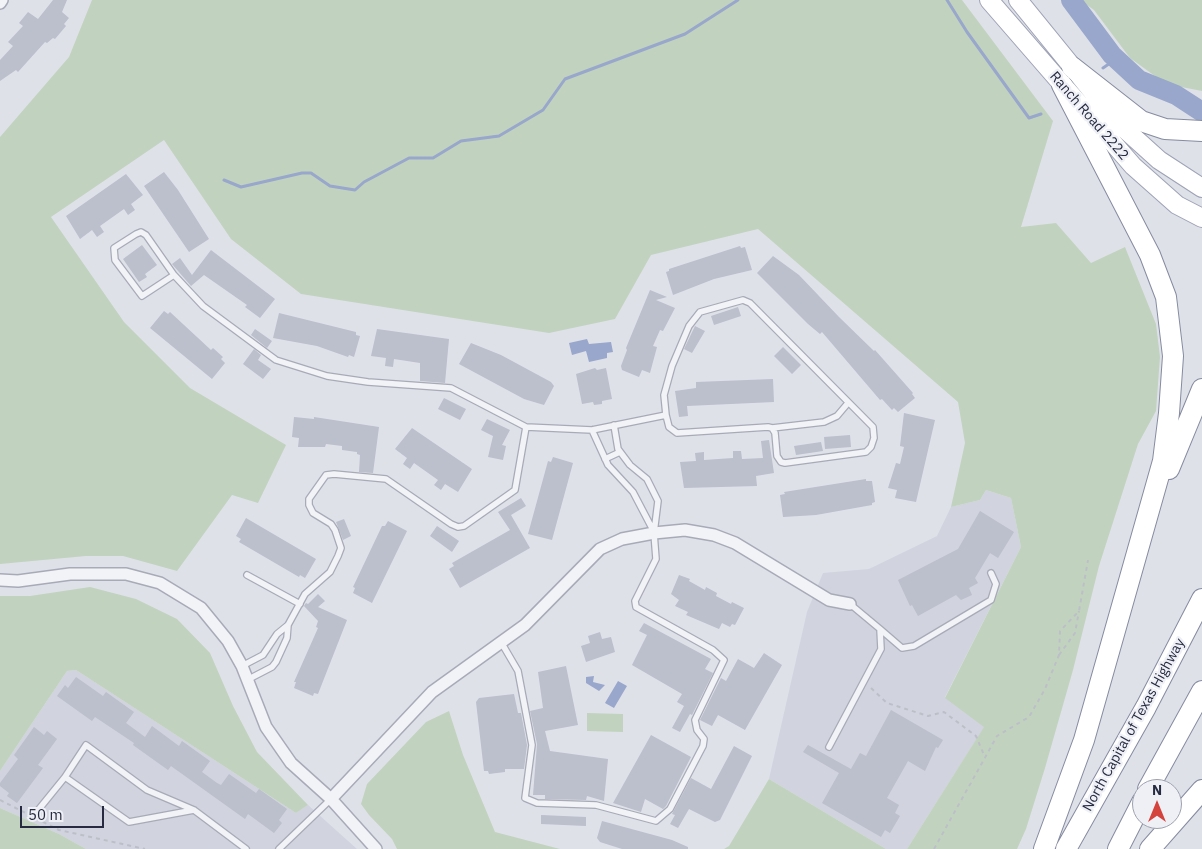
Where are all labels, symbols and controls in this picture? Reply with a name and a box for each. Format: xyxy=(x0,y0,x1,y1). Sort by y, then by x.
street label: Ranch Road 2222 xyxy=(1046,68,1132,164)
street label: North Capital of Texas Highway xyxy=(1079,636,1189,814)
north arrow xyxy=(1132,779,1182,829)
scale bar xyxy=(22,796,106,828)
text: 50 m xyxy=(28,805,63,824)

